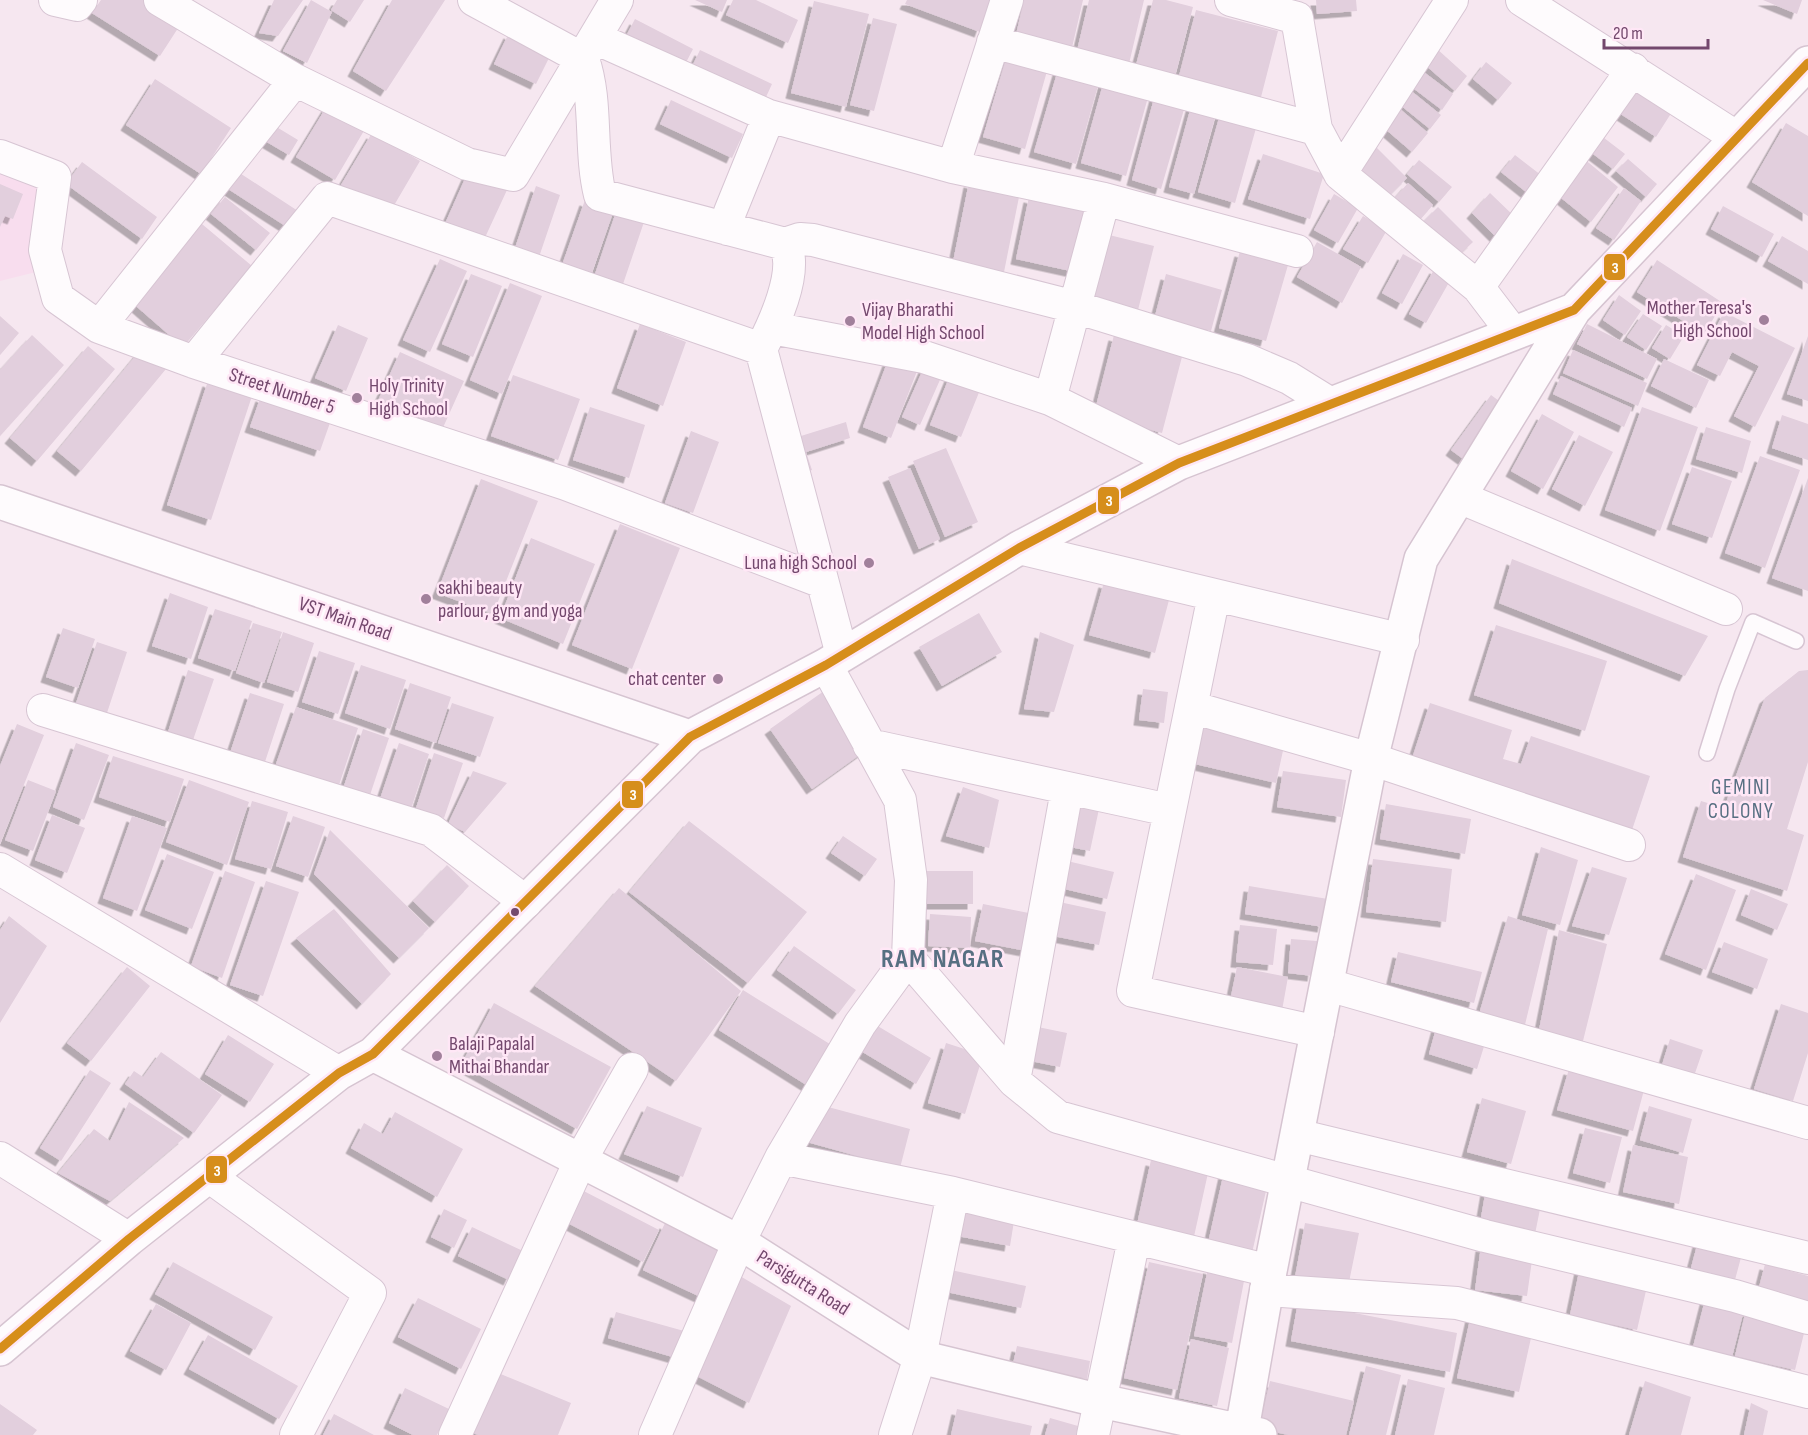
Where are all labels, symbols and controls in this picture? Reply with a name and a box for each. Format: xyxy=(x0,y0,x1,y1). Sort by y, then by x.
scale bar xyxy=(1604,12,1708,50)
text: 20 m xyxy=(1613,23,1643,44)
line badge: 3 xyxy=(1603,253,1626,281)
text: 3 xyxy=(1611,259,1619,278)
place label: Mother Teresa's High School xyxy=(1647,296,1752,343)
place label: Vijay Bharathi Model High School xyxy=(862,298,985,345)
marker: Mother Teresa's High School xyxy=(1757,313,1771,327)
marker: Vijay Bharathi Model High School xyxy=(843,314,857,328)
street label: Street Number 5 xyxy=(226,363,338,419)
place label: Holy Trinity High School xyxy=(369,374,448,421)
marker: Holy Trinity High School xyxy=(350,391,364,405)
line badge: 3 xyxy=(1097,486,1120,515)
text: 3 xyxy=(1105,492,1113,511)
place label: Luna high School xyxy=(744,551,857,575)
marker: Luna high School xyxy=(862,556,876,570)
place label: sakhi beauty parlour, gym and yoga xyxy=(438,576,582,623)
street label: VST Main Road xyxy=(295,592,395,646)
marker: sakhi beauty parlour, gym and yoga xyxy=(419,592,433,606)
place label: chat center xyxy=(628,667,706,691)
marker: chat center xyxy=(711,672,725,686)
district label: GEMINI COLONY xyxy=(1708,775,1774,824)
line badge: 3 xyxy=(621,780,644,809)
text: 3 xyxy=(629,786,637,805)
unlabelled marker xyxy=(509,906,521,918)
district label: RAM NAGAR xyxy=(881,944,1005,975)
place label: Balaji Papalal Mithai Bhandar xyxy=(449,1032,550,1079)
marker: Balaji Papalal Mithai Bhandar xyxy=(430,1049,444,1063)
line badge: 3 xyxy=(205,1155,228,1184)
text: 3 xyxy=(213,1162,221,1181)
street label: Parsigutta Road xyxy=(752,1245,854,1321)

